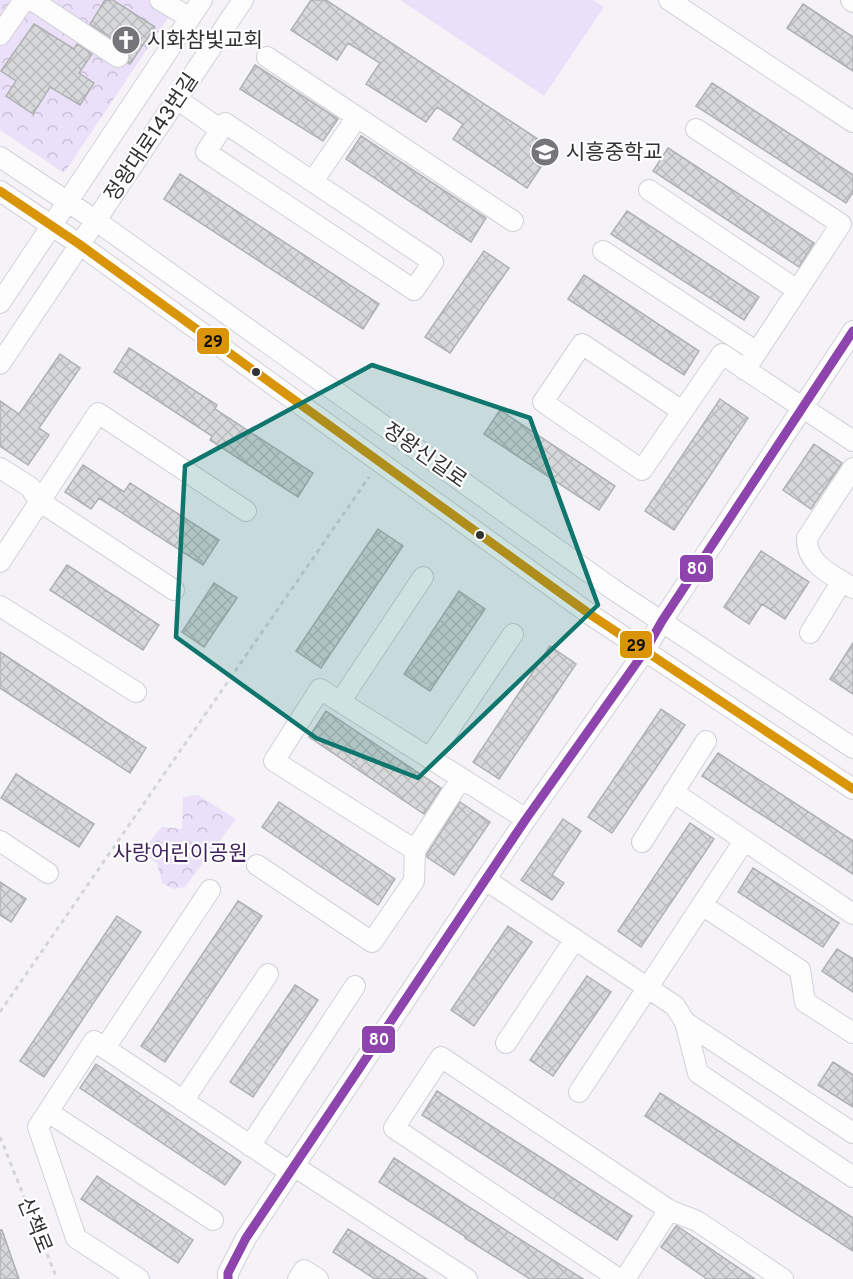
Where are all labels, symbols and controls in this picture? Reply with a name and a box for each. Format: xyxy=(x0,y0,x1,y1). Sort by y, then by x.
church icon: 시화참빛교회 xyxy=(110,24,142,56)
place label: 시화참빛교회 xyxy=(147,28,263,55)
street label: 정왕대로143번길 xyxy=(99,69,205,207)
school or university icon: 시흥중학교 xyxy=(529,136,561,168)
place label: 시흥중학교 xyxy=(566,140,663,167)
line badge: 29 xyxy=(196,327,230,355)
text: 29 xyxy=(203,333,223,353)
unlabelled marker xyxy=(250,366,262,378)
street label: 정왕신길로 xyxy=(377,417,471,495)
unlabelled marker xyxy=(474,529,486,541)
line badge: 80 xyxy=(679,554,714,583)
text: 80 xyxy=(687,560,707,580)
line badge: 29 xyxy=(619,630,653,659)
text: 29 xyxy=(626,637,646,657)
park label: 사랑어린이공원 xyxy=(112,841,248,868)
line badge: 80 xyxy=(361,1025,396,1054)
text: 80 xyxy=(369,1031,389,1051)
street label: 산책로 xyxy=(10,1194,57,1257)

